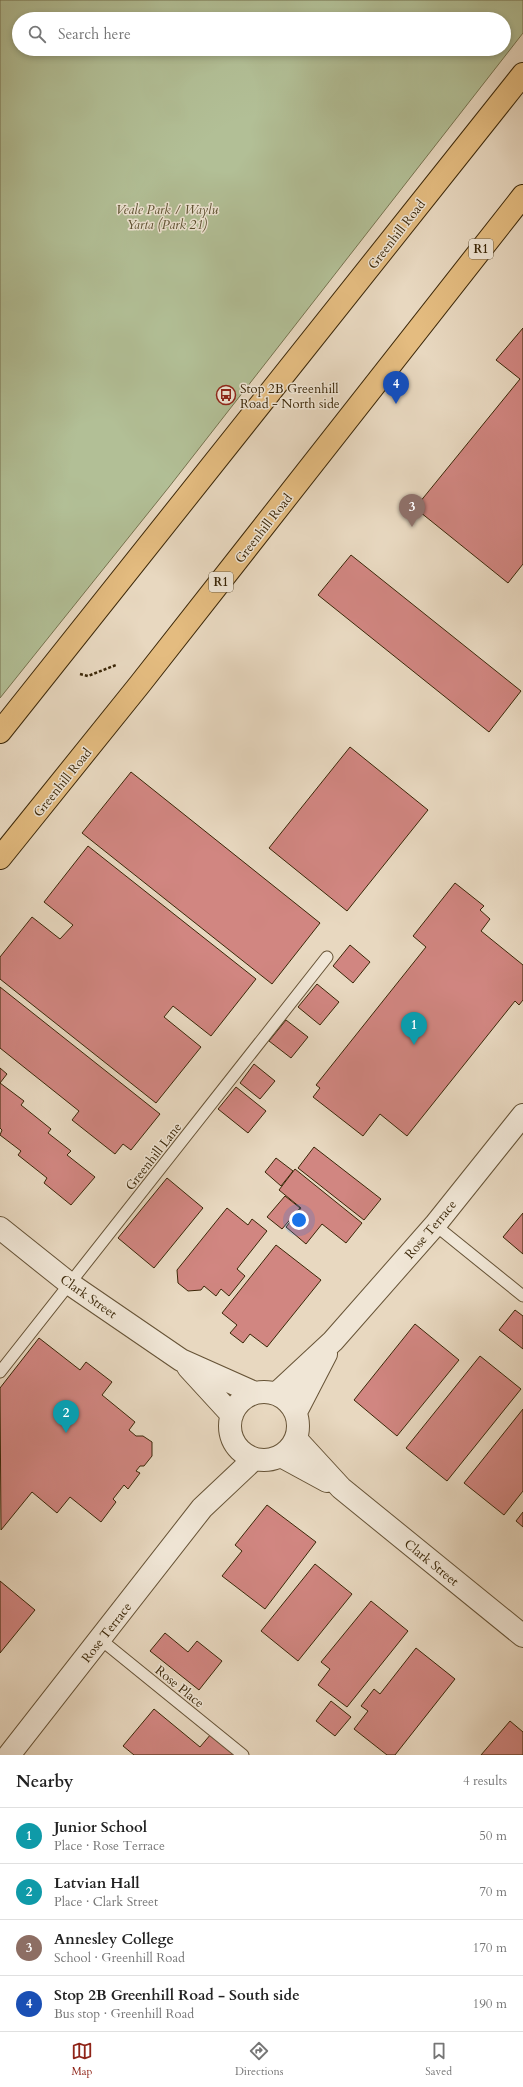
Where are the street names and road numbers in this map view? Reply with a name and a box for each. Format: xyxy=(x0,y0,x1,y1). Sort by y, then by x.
street label: Greenhill Road xyxy=(364,196,430,273)
road number: R1 xyxy=(469,239,493,259)
street label: Greenhill Road xyxy=(231,490,297,567)
road number: R1 xyxy=(209,572,233,592)
street label: Greenhill Road xyxy=(29,744,96,821)
street label: Greenhill Lane xyxy=(121,1119,186,1194)
street label: Rose Terrace xyxy=(401,1196,461,1263)
street label: Clark Street xyxy=(57,1271,120,1323)
street label: Clark Street xyxy=(400,1535,462,1590)
street label: Rose Terrace xyxy=(77,1599,136,1667)
street label: Rose Place xyxy=(151,1661,208,1712)

